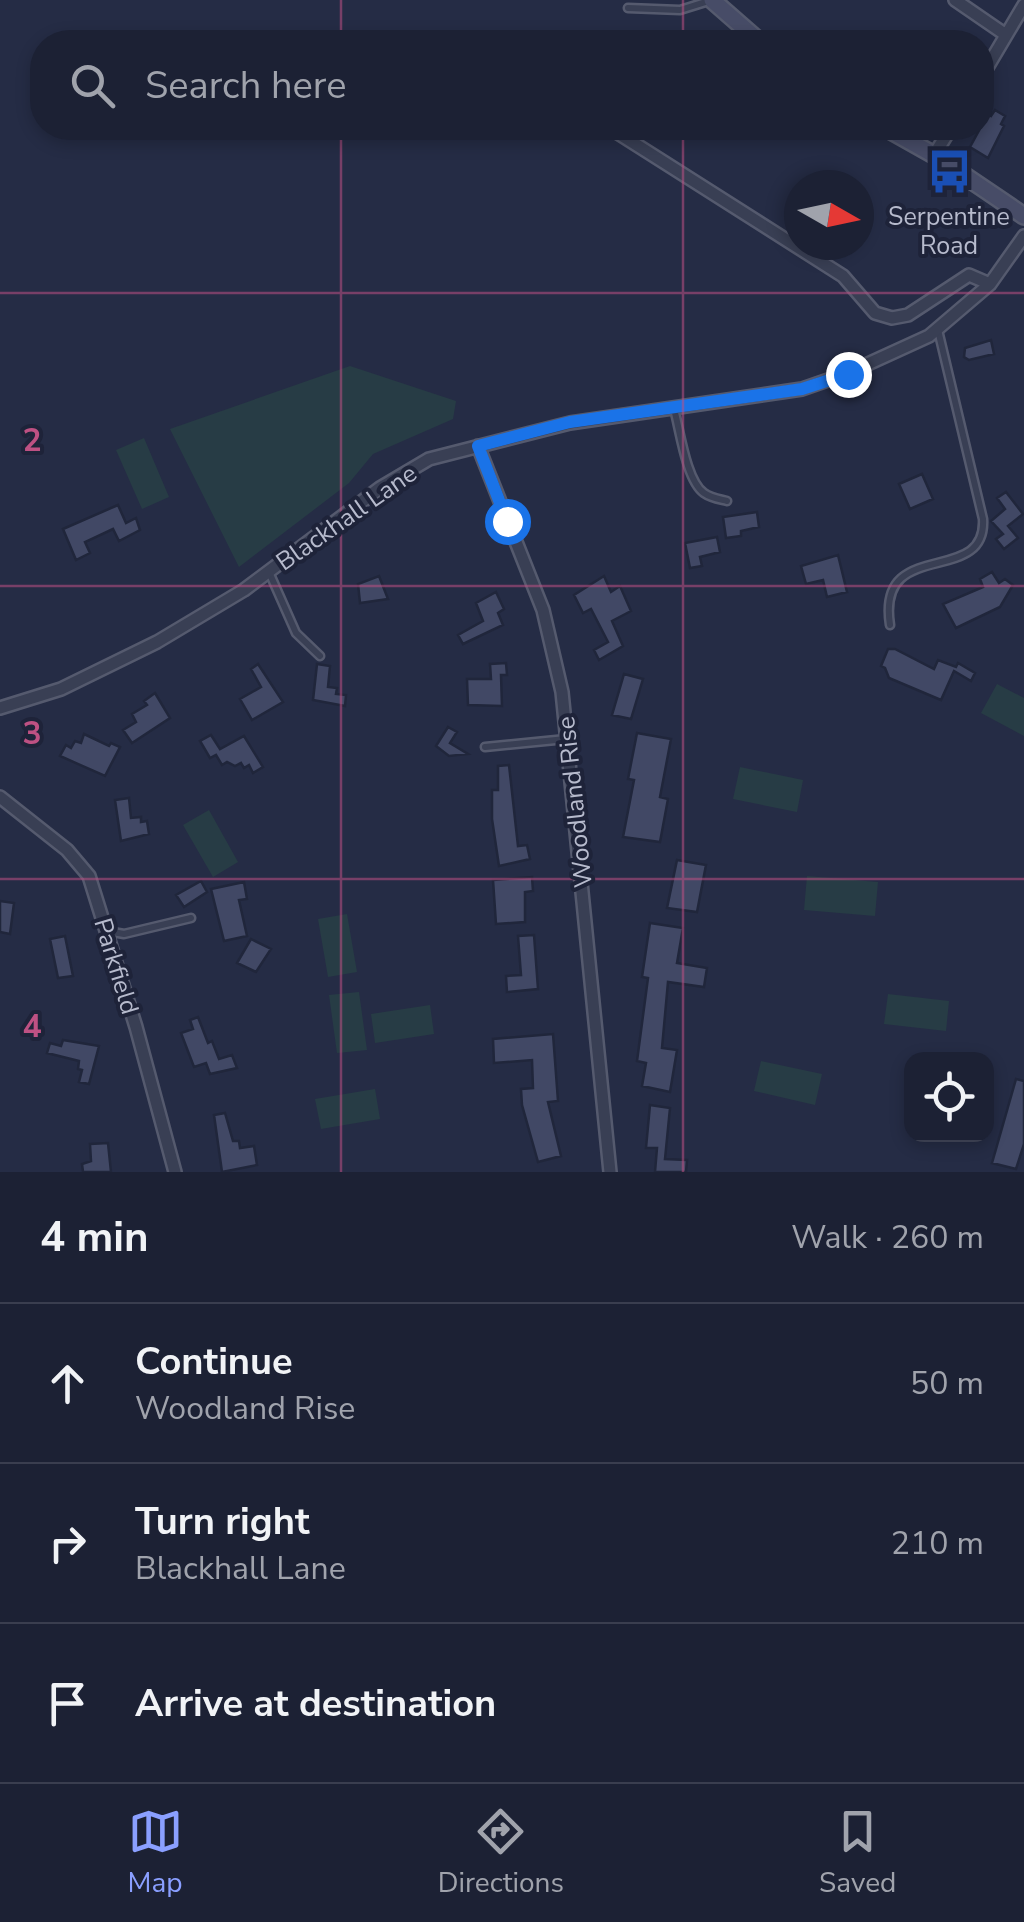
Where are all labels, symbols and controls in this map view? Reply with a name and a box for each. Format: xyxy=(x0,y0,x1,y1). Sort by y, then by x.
search box xyxy=(30,30,994,140)
icon: search xyxy=(65,58,120,113)
text: Search here xyxy=(145,60,346,111)
bus stop icon: Serpentine Road xyxy=(925,148,973,196)
north arrow xyxy=(784,170,874,260)
place label: Serpentine Road xyxy=(888,200,1010,263)
route end xyxy=(826,352,872,398)
text: 2 xyxy=(22,419,42,462)
street label: Blackhall Lane xyxy=(269,457,424,579)
route start xyxy=(485,499,531,545)
text: 3 xyxy=(22,712,42,755)
street label: Woodland Rise xyxy=(549,715,601,889)
street label: Parkfield xyxy=(85,914,147,1019)
text: 4 xyxy=(22,1005,42,1048)
map controls xyxy=(904,1052,994,1142)
button: locate xyxy=(904,1052,994,1142)
text: 4 min xyxy=(40,1209,149,1266)
text: Walk · 260 m xyxy=(791,1216,984,1259)
text: Continue xyxy=(135,1336,293,1387)
icon: ahead xyxy=(40,1356,95,1411)
text: 50 m xyxy=(910,1362,984,1405)
text: Woodland Rise xyxy=(135,1387,355,1430)
text: Turn right xyxy=(135,1496,310,1547)
icon: right xyxy=(40,1516,95,1571)
text: 210 m xyxy=(891,1522,984,1565)
text: Blackhall Lane xyxy=(135,1547,346,1590)
icon: arrive xyxy=(40,1676,95,1731)
text: Arrive at destination xyxy=(135,1678,496,1729)
tab: Map xyxy=(128,1804,183,1902)
tab: Directions xyxy=(438,1804,564,1902)
tab: Saved xyxy=(819,1804,896,1902)

